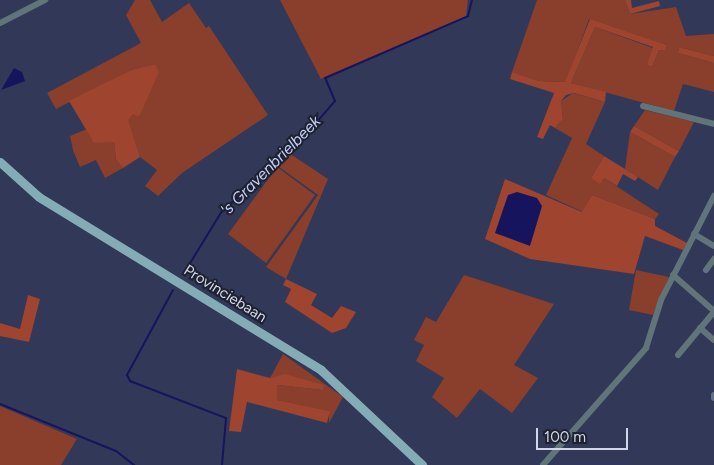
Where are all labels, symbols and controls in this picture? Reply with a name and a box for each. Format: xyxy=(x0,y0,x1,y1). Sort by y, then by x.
water label: 's Gravenbrielbeek xyxy=(217,112,325,220)
street label: Provinciebaan xyxy=(180,261,270,327)
scale bar xyxy=(539,418,632,450)
text: 100 m xyxy=(544,428,586,446)

